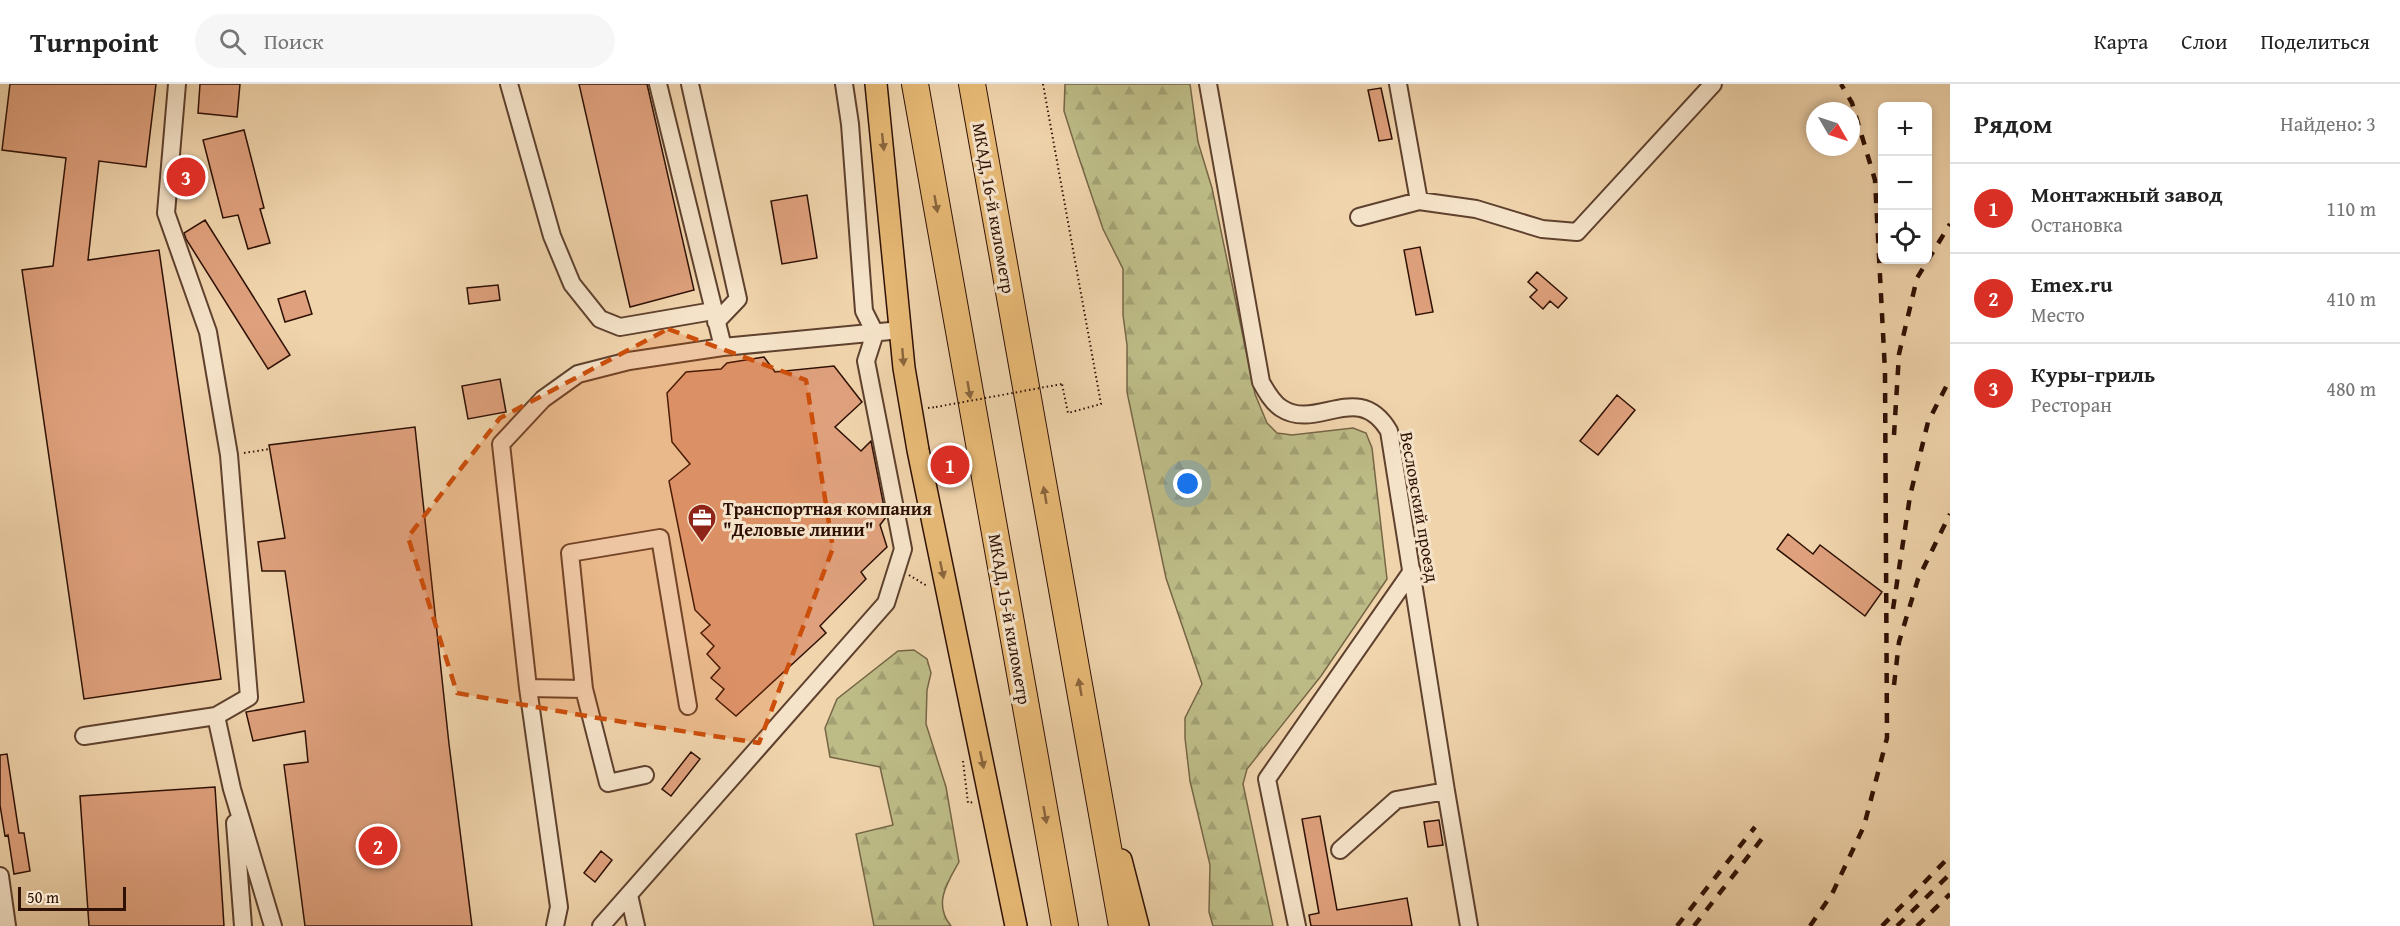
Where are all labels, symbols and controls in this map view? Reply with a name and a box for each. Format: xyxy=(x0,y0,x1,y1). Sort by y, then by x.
search box xyxy=(195,14,615,68)
text: Turnpoint xyxy=(30,21,159,62)
icon: search xyxy=(216,25,249,58)
text: Поиск xyxy=(264,25,323,57)
text: Карта xyxy=(2094,26,2148,57)
text: Слои xyxy=(2181,26,2227,57)
text: Поделиться xyxy=(2260,26,2370,57)
north arrow xyxy=(1806,102,1860,156)
map controls xyxy=(1878,102,1932,264)
button: + xyxy=(1878,102,1932,156)
text: Рядом xyxy=(1974,104,2052,143)
text: Найдено: 3 xyxy=(2280,109,2376,138)
street label: МКАД, 16-й километр xyxy=(966,120,1022,296)
one-way arrow xyxy=(878,133,888,152)
pin: 3 xyxy=(166,154,206,200)
button: − xyxy=(1878,156,1932,210)
text: Монтажный завод xyxy=(2031,178,2223,210)
one-way arrow xyxy=(932,194,941,213)
text: 1 xyxy=(1988,194,1999,223)
text: 110 m xyxy=(2326,194,2376,223)
button: locate xyxy=(1878,210,1932,264)
text: Остановка xyxy=(2031,210,2123,239)
text: Emex.ru xyxy=(2031,268,2113,300)
text: 2 xyxy=(1988,284,1999,313)
text: 410 m xyxy=(2326,284,2376,313)
text: Место xyxy=(2031,300,2085,329)
one-way arrow xyxy=(899,348,908,367)
text: Куры-гриль xyxy=(2031,358,2155,390)
text: 3 xyxy=(1988,374,1999,403)
text: 480 m xyxy=(2326,374,2376,403)
one-way arrow xyxy=(965,380,974,399)
text: Ресторан xyxy=(2031,390,2112,419)
street label: Весловский проезд xyxy=(1393,430,1447,585)
pin: 1 xyxy=(930,442,970,488)
your location xyxy=(1173,469,1202,498)
one-way arrow xyxy=(1040,486,1049,505)
place label: Транспортная компания "Деловые линии" xyxy=(723,495,932,543)
office icon: Транспортная компания "Деловые линии" xyxy=(686,502,718,544)
street label: МКАД, 15-й километр xyxy=(982,531,1038,707)
one-way arrow xyxy=(938,560,947,579)
one-way arrow xyxy=(1075,678,1084,697)
one-way arrow xyxy=(978,751,987,770)
one-way arrow xyxy=(1041,806,1050,825)
pin: 2 xyxy=(358,824,398,868)
scale bar xyxy=(18,884,126,912)
text: 50 m xyxy=(27,885,59,909)

